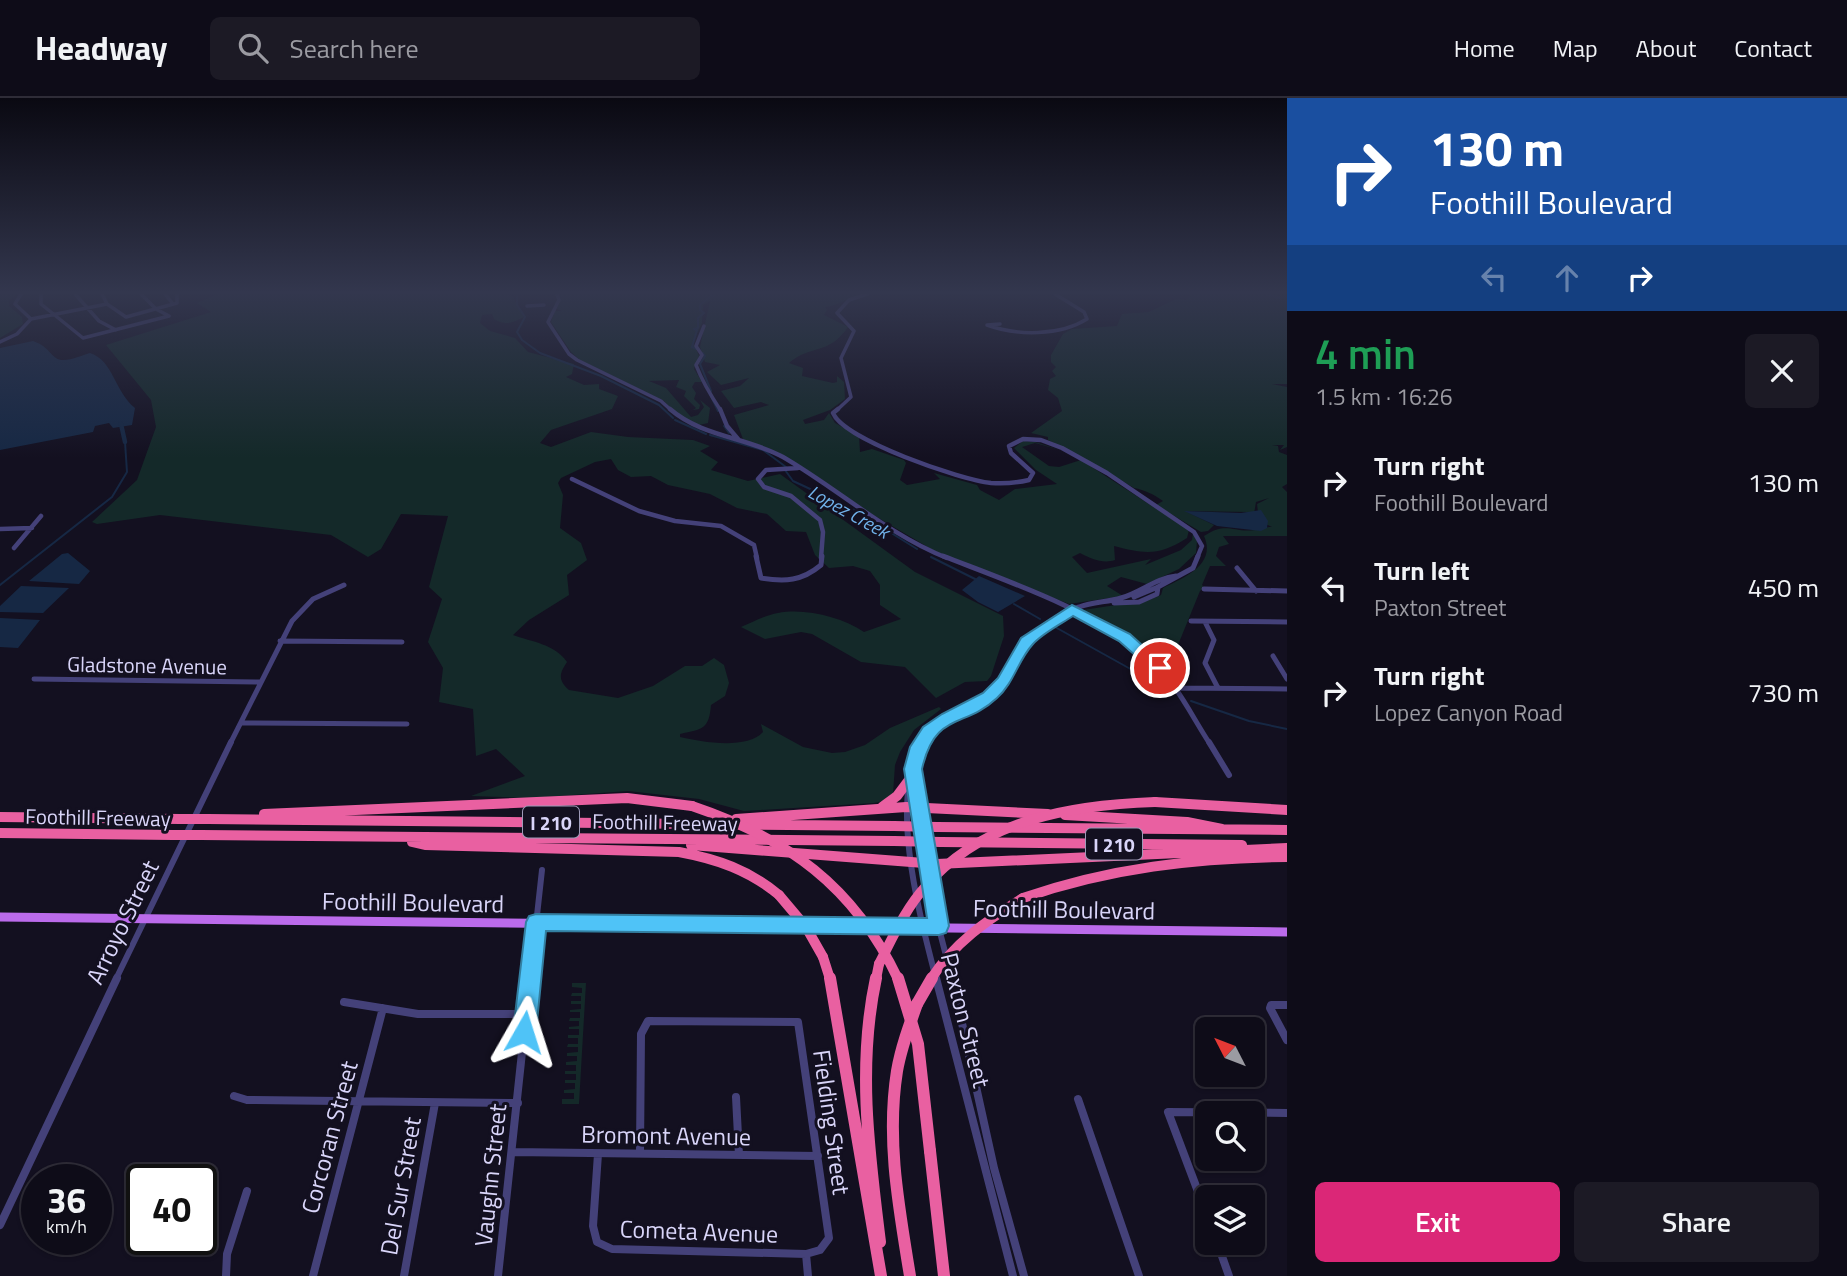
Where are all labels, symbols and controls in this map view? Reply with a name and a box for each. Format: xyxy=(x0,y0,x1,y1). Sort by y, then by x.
search box xyxy=(210,17,700,80)
text: Headway xyxy=(35,23,168,73)
icon: search xyxy=(234,29,272,67)
text: Search here xyxy=(290,29,419,68)
text: Home xyxy=(1454,30,1515,66)
text: Map xyxy=(1553,30,1598,66)
text: About xyxy=(1636,30,1696,66)
text: Contact xyxy=(1734,30,1812,66)
text: 130 m xyxy=(1430,110,1564,185)
icon: right xyxy=(1315,126,1406,217)
text: Foothill Boulevard xyxy=(1430,178,1673,226)
icon: left xyxy=(1475,259,1513,297)
icon: ahead xyxy=(1548,259,1586,297)
icon: right xyxy=(1621,259,1659,297)
text: 4 min xyxy=(1315,321,1416,385)
button: close xyxy=(1745,334,1819,408)
text: 1.5 km · 16:26 xyxy=(1315,379,1453,414)
text: Turn right xyxy=(1374,446,1485,485)
text: 130 m xyxy=(1748,463,1819,502)
icon: right xyxy=(1315,464,1353,502)
water label: Lopez Creek xyxy=(803,477,897,547)
text: Foothill Boulevard xyxy=(1374,485,1549,520)
text: Turn left xyxy=(1374,551,1469,590)
text: 450 m xyxy=(1748,568,1819,607)
icon: left xyxy=(1315,569,1353,607)
text: Paxton Street xyxy=(1374,590,1506,625)
pin xyxy=(1130,638,1190,698)
street label: Gladstone Avenue xyxy=(67,648,227,682)
icon: arrive xyxy=(1141,649,1179,687)
text: Turn right xyxy=(1374,656,1485,695)
text: 730 m xyxy=(1748,673,1819,712)
icon: right xyxy=(1315,674,1353,712)
text: Lopez Canyon Road xyxy=(1374,695,1563,730)
street label: Foothill Freeway xyxy=(25,800,171,834)
street label: Foothill Freeway xyxy=(592,805,738,839)
road number: I 210 xyxy=(523,806,579,838)
road number: I 210 xyxy=(1086,828,1142,860)
street label: Arroyo Street xyxy=(76,853,168,990)
street label: Foothill Boulevard xyxy=(322,882,504,922)
street label: Foothill Boulevard xyxy=(973,889,1155,929)
street label: Paxton Street xyxy=(932,949,1000,1092)
position arrow xyxy=(487,995,561,1069)
north arrow xyxy=(1195,1017,1265,1087)
map controls xyxy=(1195,1017,1265,1255)
street label: Fielding Street xyxy=(804,1047,860,1197)
street label: Corcoran Street xyxy=(291,1056,367,1217)
street label: Vaughn Street xyxy=(465,1101,515,1248)
button: search xyxy=(1195,1101,1265,1171)
street label: Del Sur Street xyxy=(370,1114,430,1258)
street label: Bromont Avenue xyxy=(581,1116,751,1154)
speed limit sign: 40 xyxy=(126,1164,217,1255)
text: 36 xyxy=(47,1173,86,1227)
button: Exit xyxy=(1315,1182,1560,1262)
button: Share xyxy=(1574,1182,1819,1262)
button: layers xyxy=(1195,1185,1265,1255)
street label: Cometa Avenue xyxy=(619,1210,779,1252)
text: km/h xyxy=(46,1213,87,1240)

